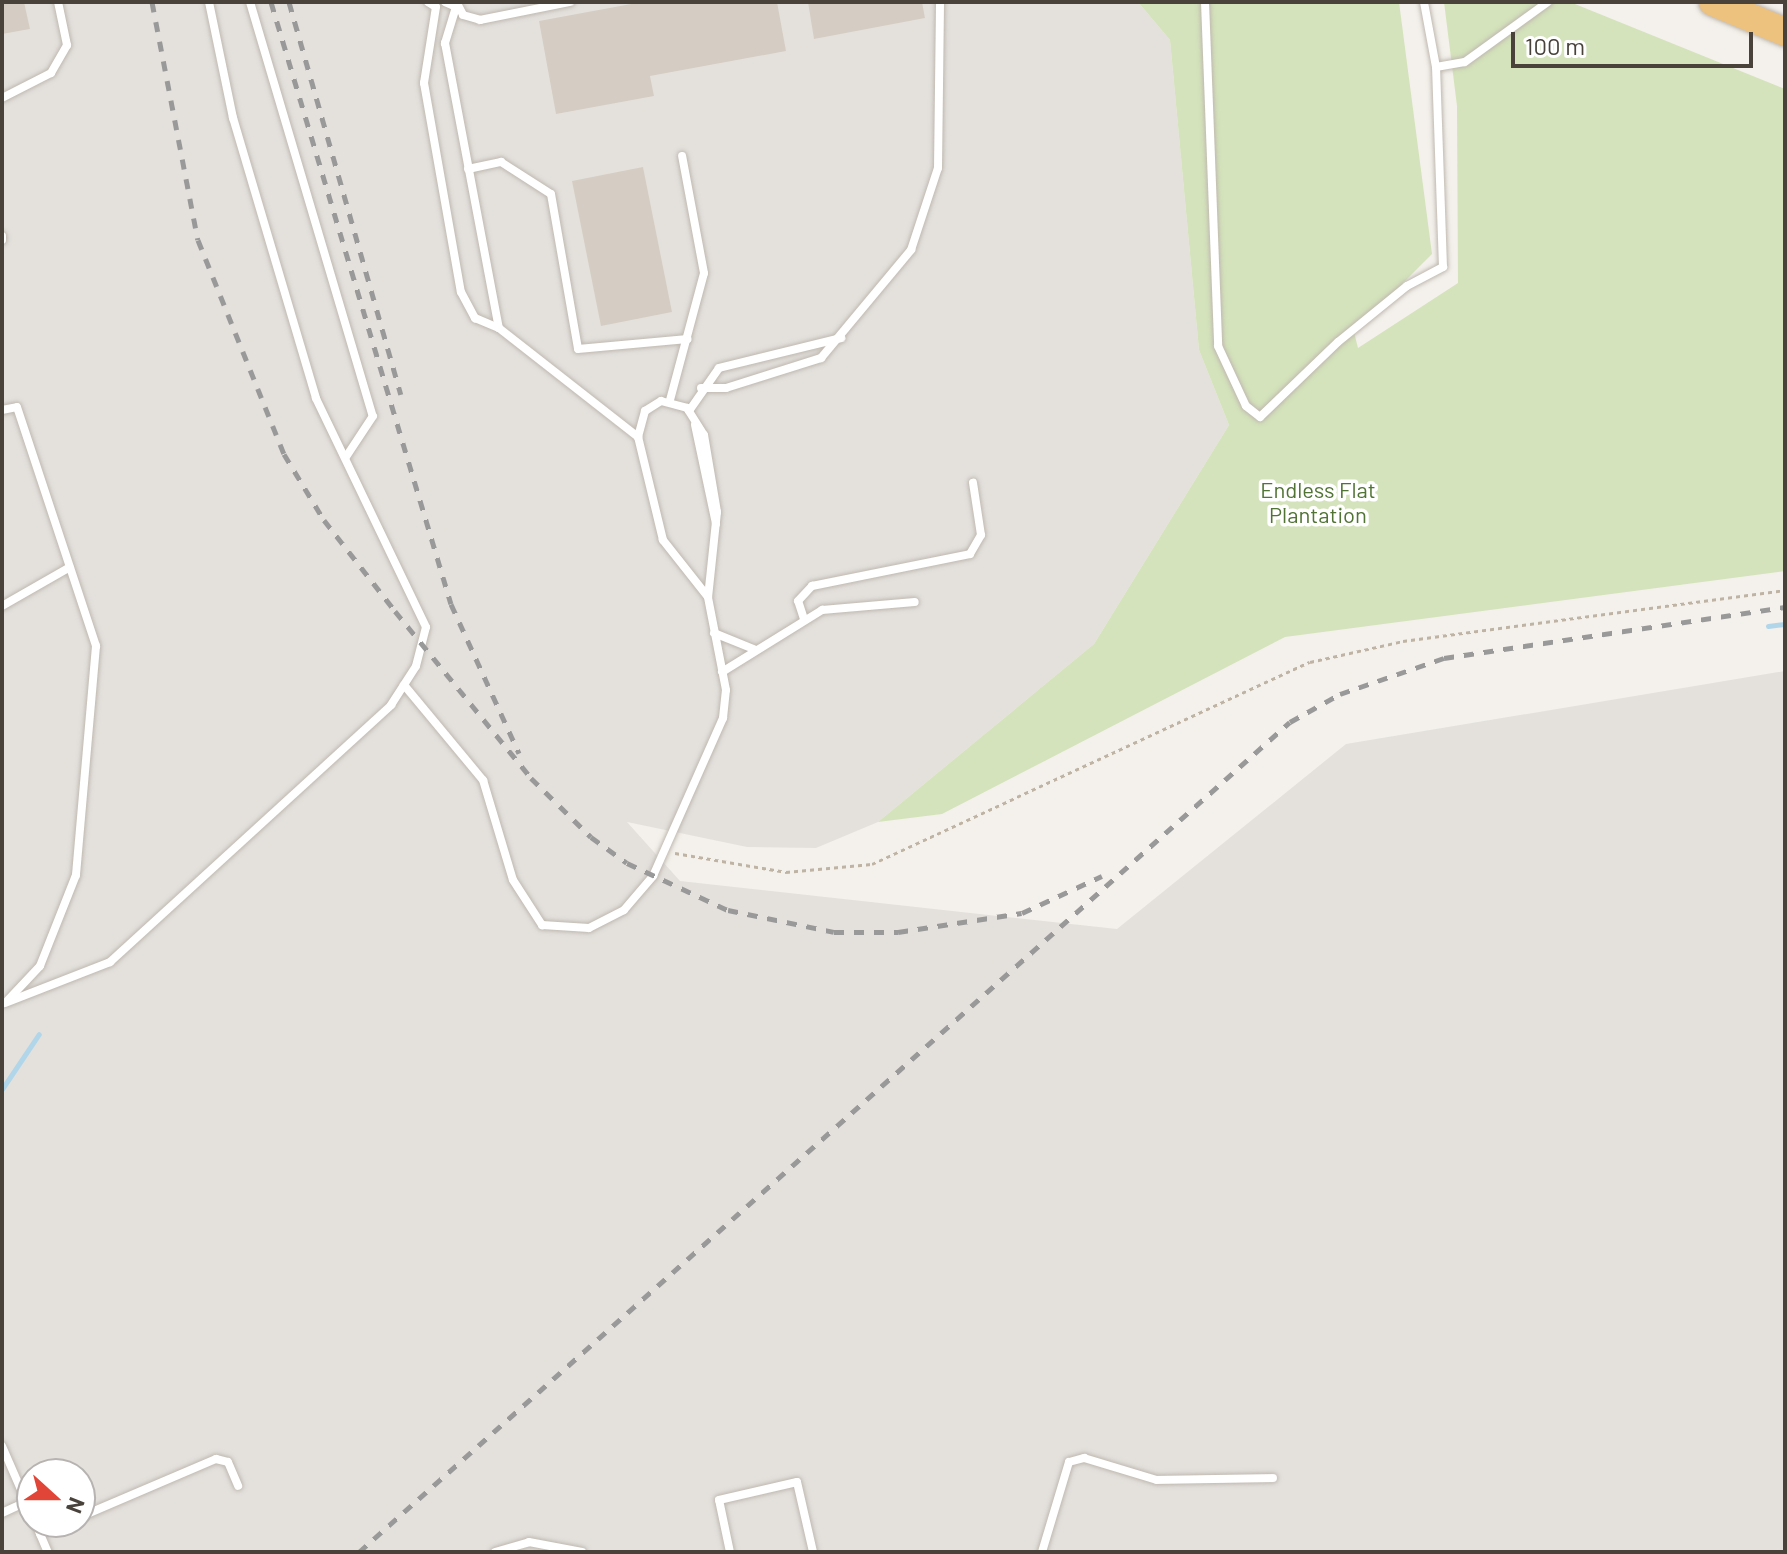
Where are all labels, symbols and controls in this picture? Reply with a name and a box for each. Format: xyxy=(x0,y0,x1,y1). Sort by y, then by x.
scale bar xyxy=(1515,16,1757,66)
text: 100 m xyxy=(1525,31,1585,60)
park label: Endless Flat Plantation xyxy=(1260,476,1376,528)
north arrow xyxy=(16,1458,96,1538)
text: N xyxy=(62,1494,91,1517)

